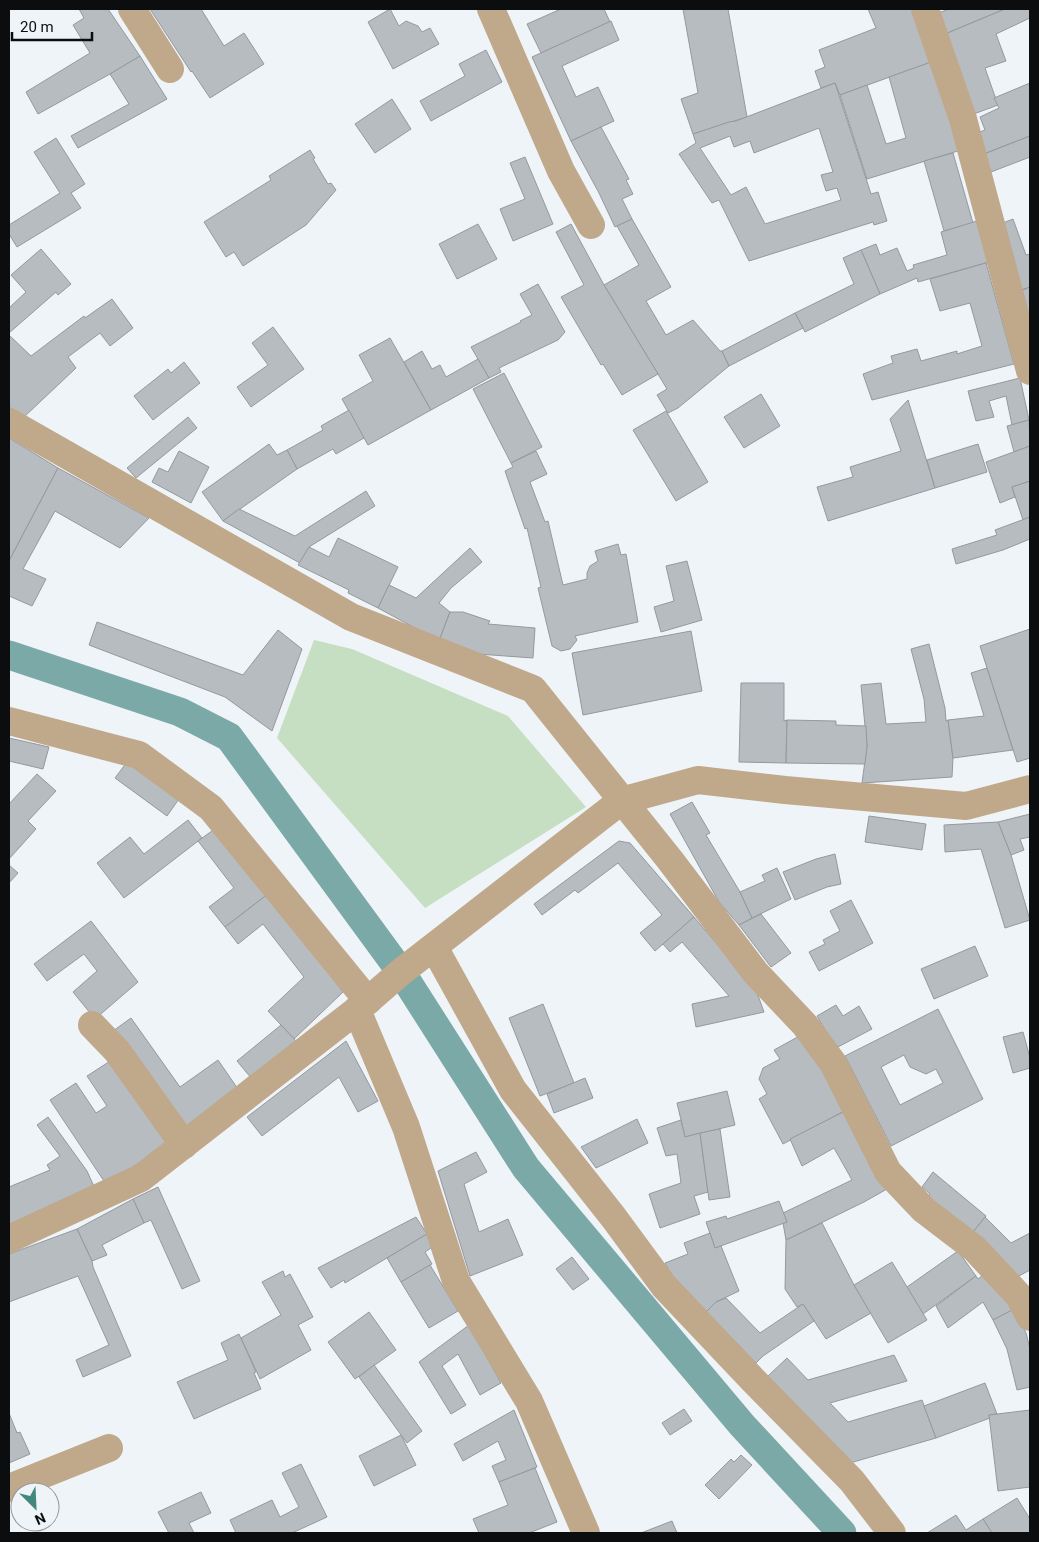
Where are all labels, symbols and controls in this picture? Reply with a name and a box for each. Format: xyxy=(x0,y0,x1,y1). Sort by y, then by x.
scale bar xyxy=(12,10,92,42)
text: 20 m xyxy=(20,18,54,36)
north arrow xyxy=(10,1482,60,1532)
text: N xyxy=(33,1510,48,1528)

